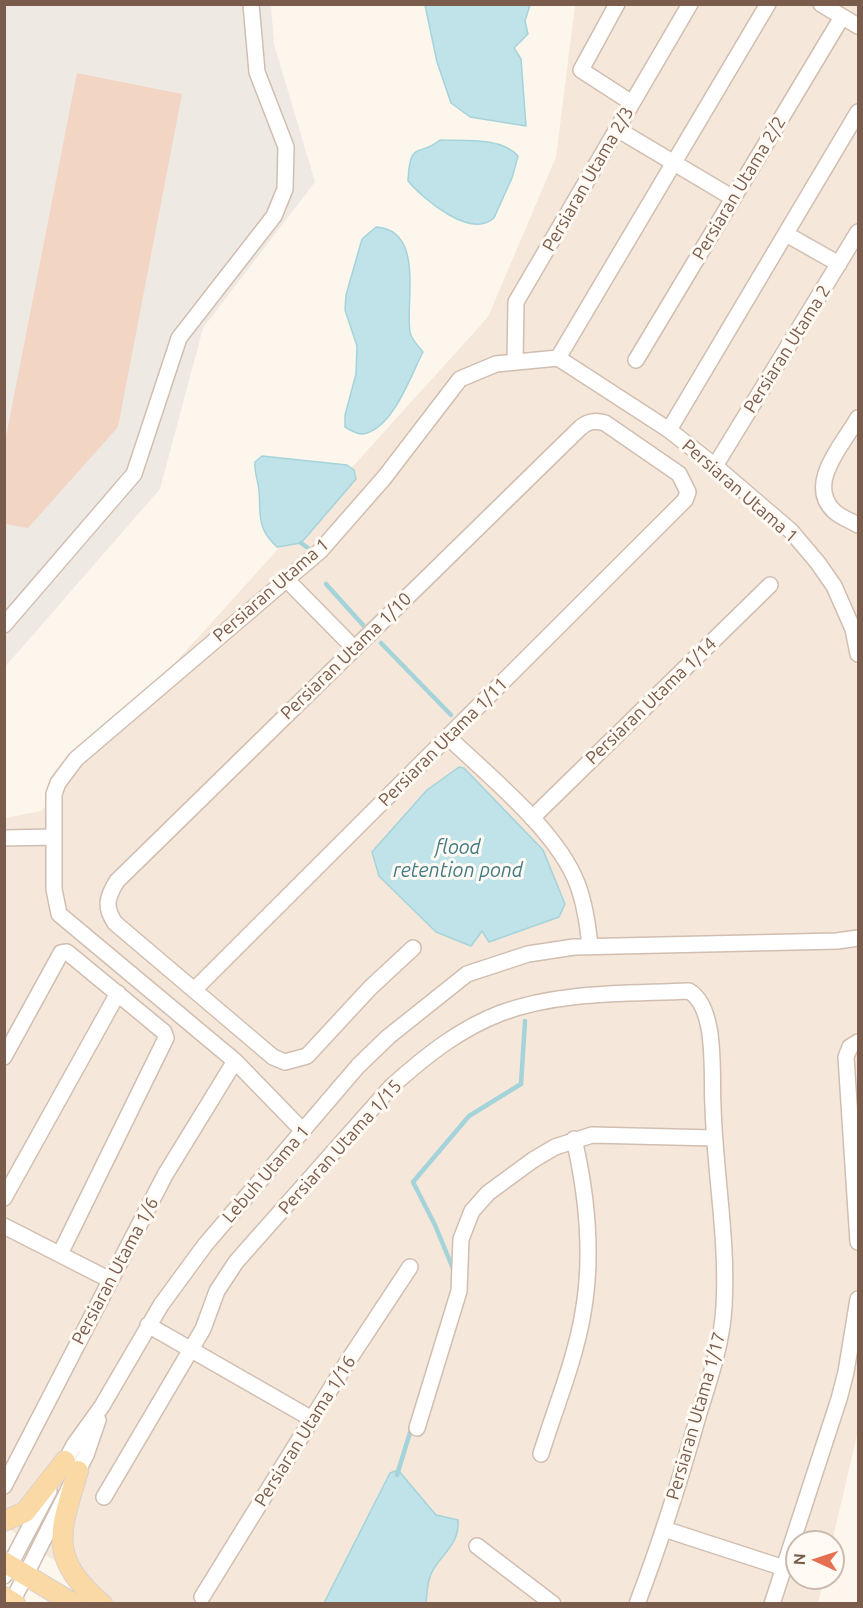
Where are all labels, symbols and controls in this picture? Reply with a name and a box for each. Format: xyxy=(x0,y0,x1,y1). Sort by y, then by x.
street label: Persiaran Utama 2/3 xyxy=(538,103,638,255)
street label: Persiaran Utama 2/2 xyxy=(688,112,790,264)
street label: Persiaran Utama 2 xyxy=(739,281,835,417)
street label: Persiaran Utama 1 xyxy=(678,435,802,547)
street label: Persiaran Utama 1 xyxy=(209,534,333,646)
street label: Persiaran Utama 1/10 xyxy=(276,588,416,724)
street label: Persiaran Utama 1/14 xyxy=(581,633,721,769)
street label: Persiaran Utama 1/11 xyxy=(374,673,512,811)
water label: flood retention pond xyxy=(393,835,523,882)
street label: Persiaran Utama 1/15 xyxy=(274,1075,406,1219)
street label: Lebuh Utama 1 xyxy=(218,1121,314,1227)
street label: Persiaran Utama 1/6 xyxy=(67,1194,163,1348)
street label: Persiaran Utama 1/17 xyxy=(662,1330,730,1502)
street label: Persiaran Utama 1/16 xyxy=(250,1352,360,1510)
north arrow xyxy=(785,1530,845,1590)
text: N xyxy=(790,1553,808,1566)

